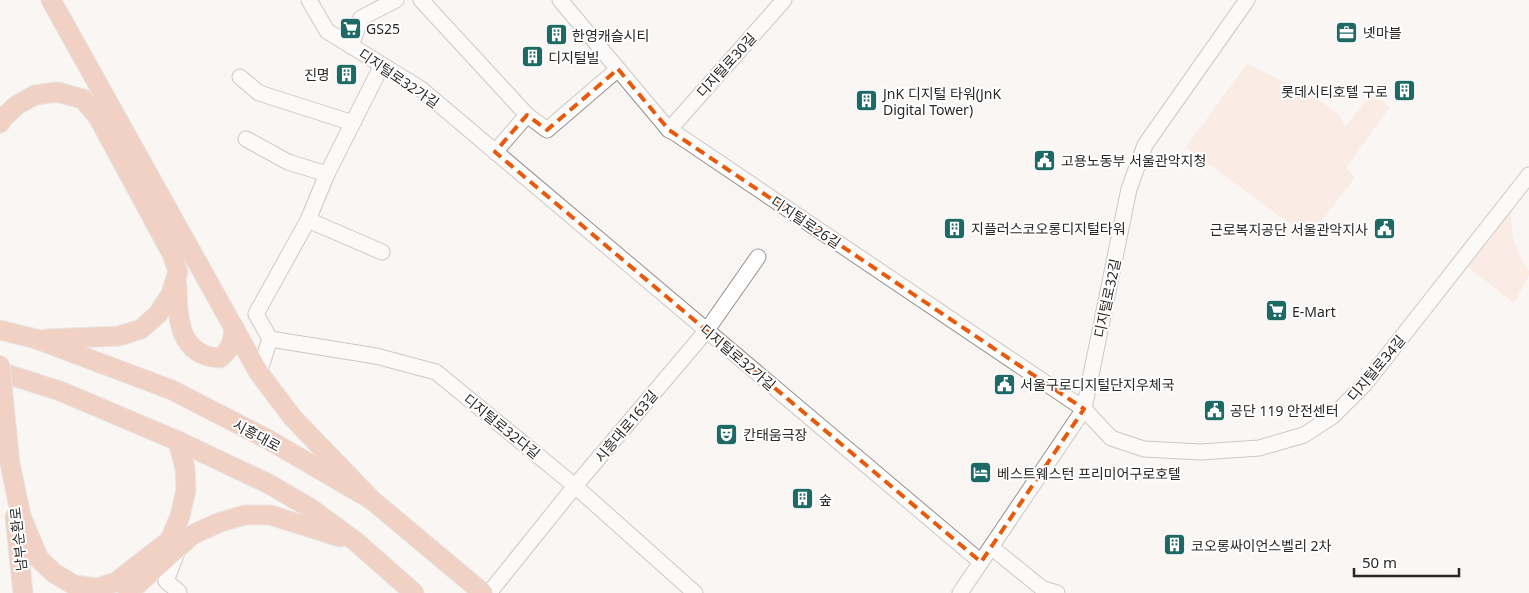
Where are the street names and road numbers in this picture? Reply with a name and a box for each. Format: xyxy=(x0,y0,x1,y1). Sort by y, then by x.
street label: 디지털로30길 xyxy=(692,29,760,101)
street label: 디지털로32가길 xyxy=(355,44,443,112)
street label: 디지털로26길 xyxy=(767,192,845,252)
street label: 디지털로32길 xyxy=(1089,257,1125,339)
street label: 디지털로32가길 xyxy=(696,320,780,394)
street label: 디지털로34길 xyxy=(1343,331,1409,405)
street label: 시흥대로163길 xyxy=(590,386,662,466)
street label: 디지털로32다길 xyxy=(460,389,544,463)
street label: 시흥대로 xyxy=(230,415,284,456)
street label: 남부순환로 xyxy=(5,506,31,572)

